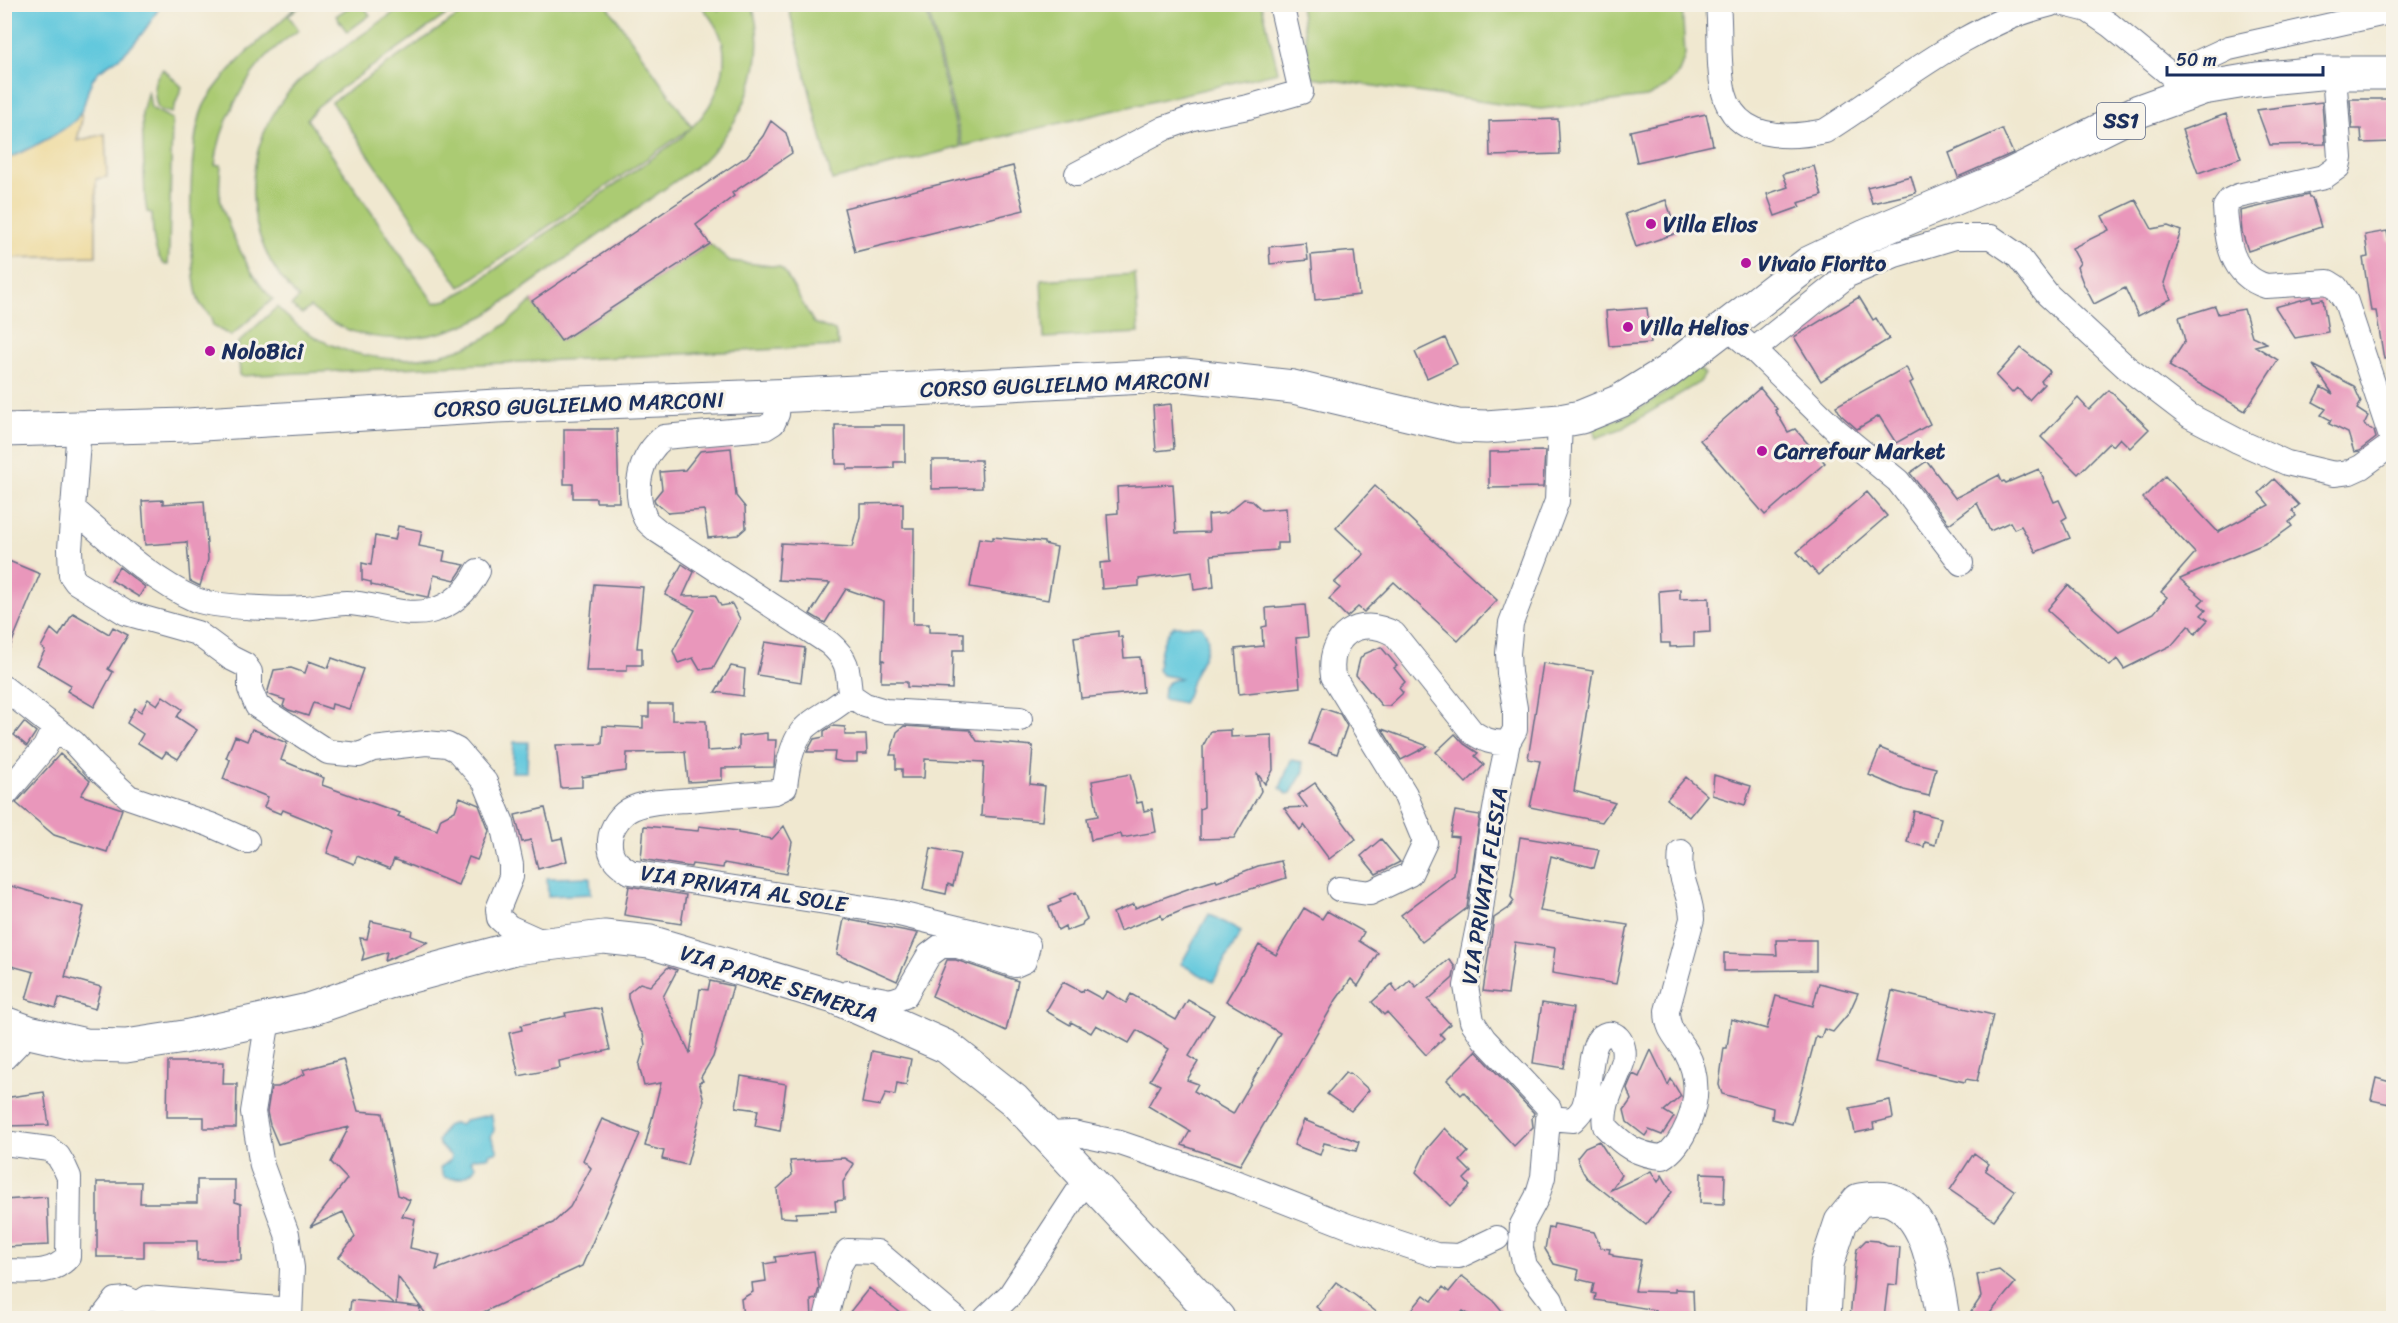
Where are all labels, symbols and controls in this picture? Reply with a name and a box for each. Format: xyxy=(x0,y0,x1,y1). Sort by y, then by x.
scale bar xyxy=(2167,39,2323,77)
text: 50 m xyxy=(2176,44,2217,76)
road number: SS1 xyxy=(2097,103,2145,139)
place label: Villa Elios xyxy=(1663,205,1758,244)
marker: Villa Elios xyxy=(1644,217,1658,231)
place label: Vivaio Fiorito xyxy=(1758,244,1887,283)
marker: Vivaio Fiorito xyxy=(1739,256,1753,270)
place label: Villa Helios xyxy=(1640,308,1749,347)
marker: Villa Helios xyxy=(1621,320,1635,334)
place label: NoloBici xyxy=(221,332,305,371)
marker: NoloBici xyxy=(203,344,217,358)
street label: CORSO GUGLIELMO MARCONI xyxy=(919,360,1211,409)
street label: CORSO GUGLIELMO MARCONI xyxy=(433,380,725,429)
place label: Carrefour Market xyxy=(1773,432,1945,471)
marker: Carrefour Market xyxy=(1755,444,1769,458)
street label: VIA PRIVATA FLESIA xyxy=(1450,785,1519,987)
street label: VIA PRIVATA AL SOLE xyxy=(638,853,852,924)
street label: VIA PADRE SEMERIA xyxy=(675,933,883,1034)

